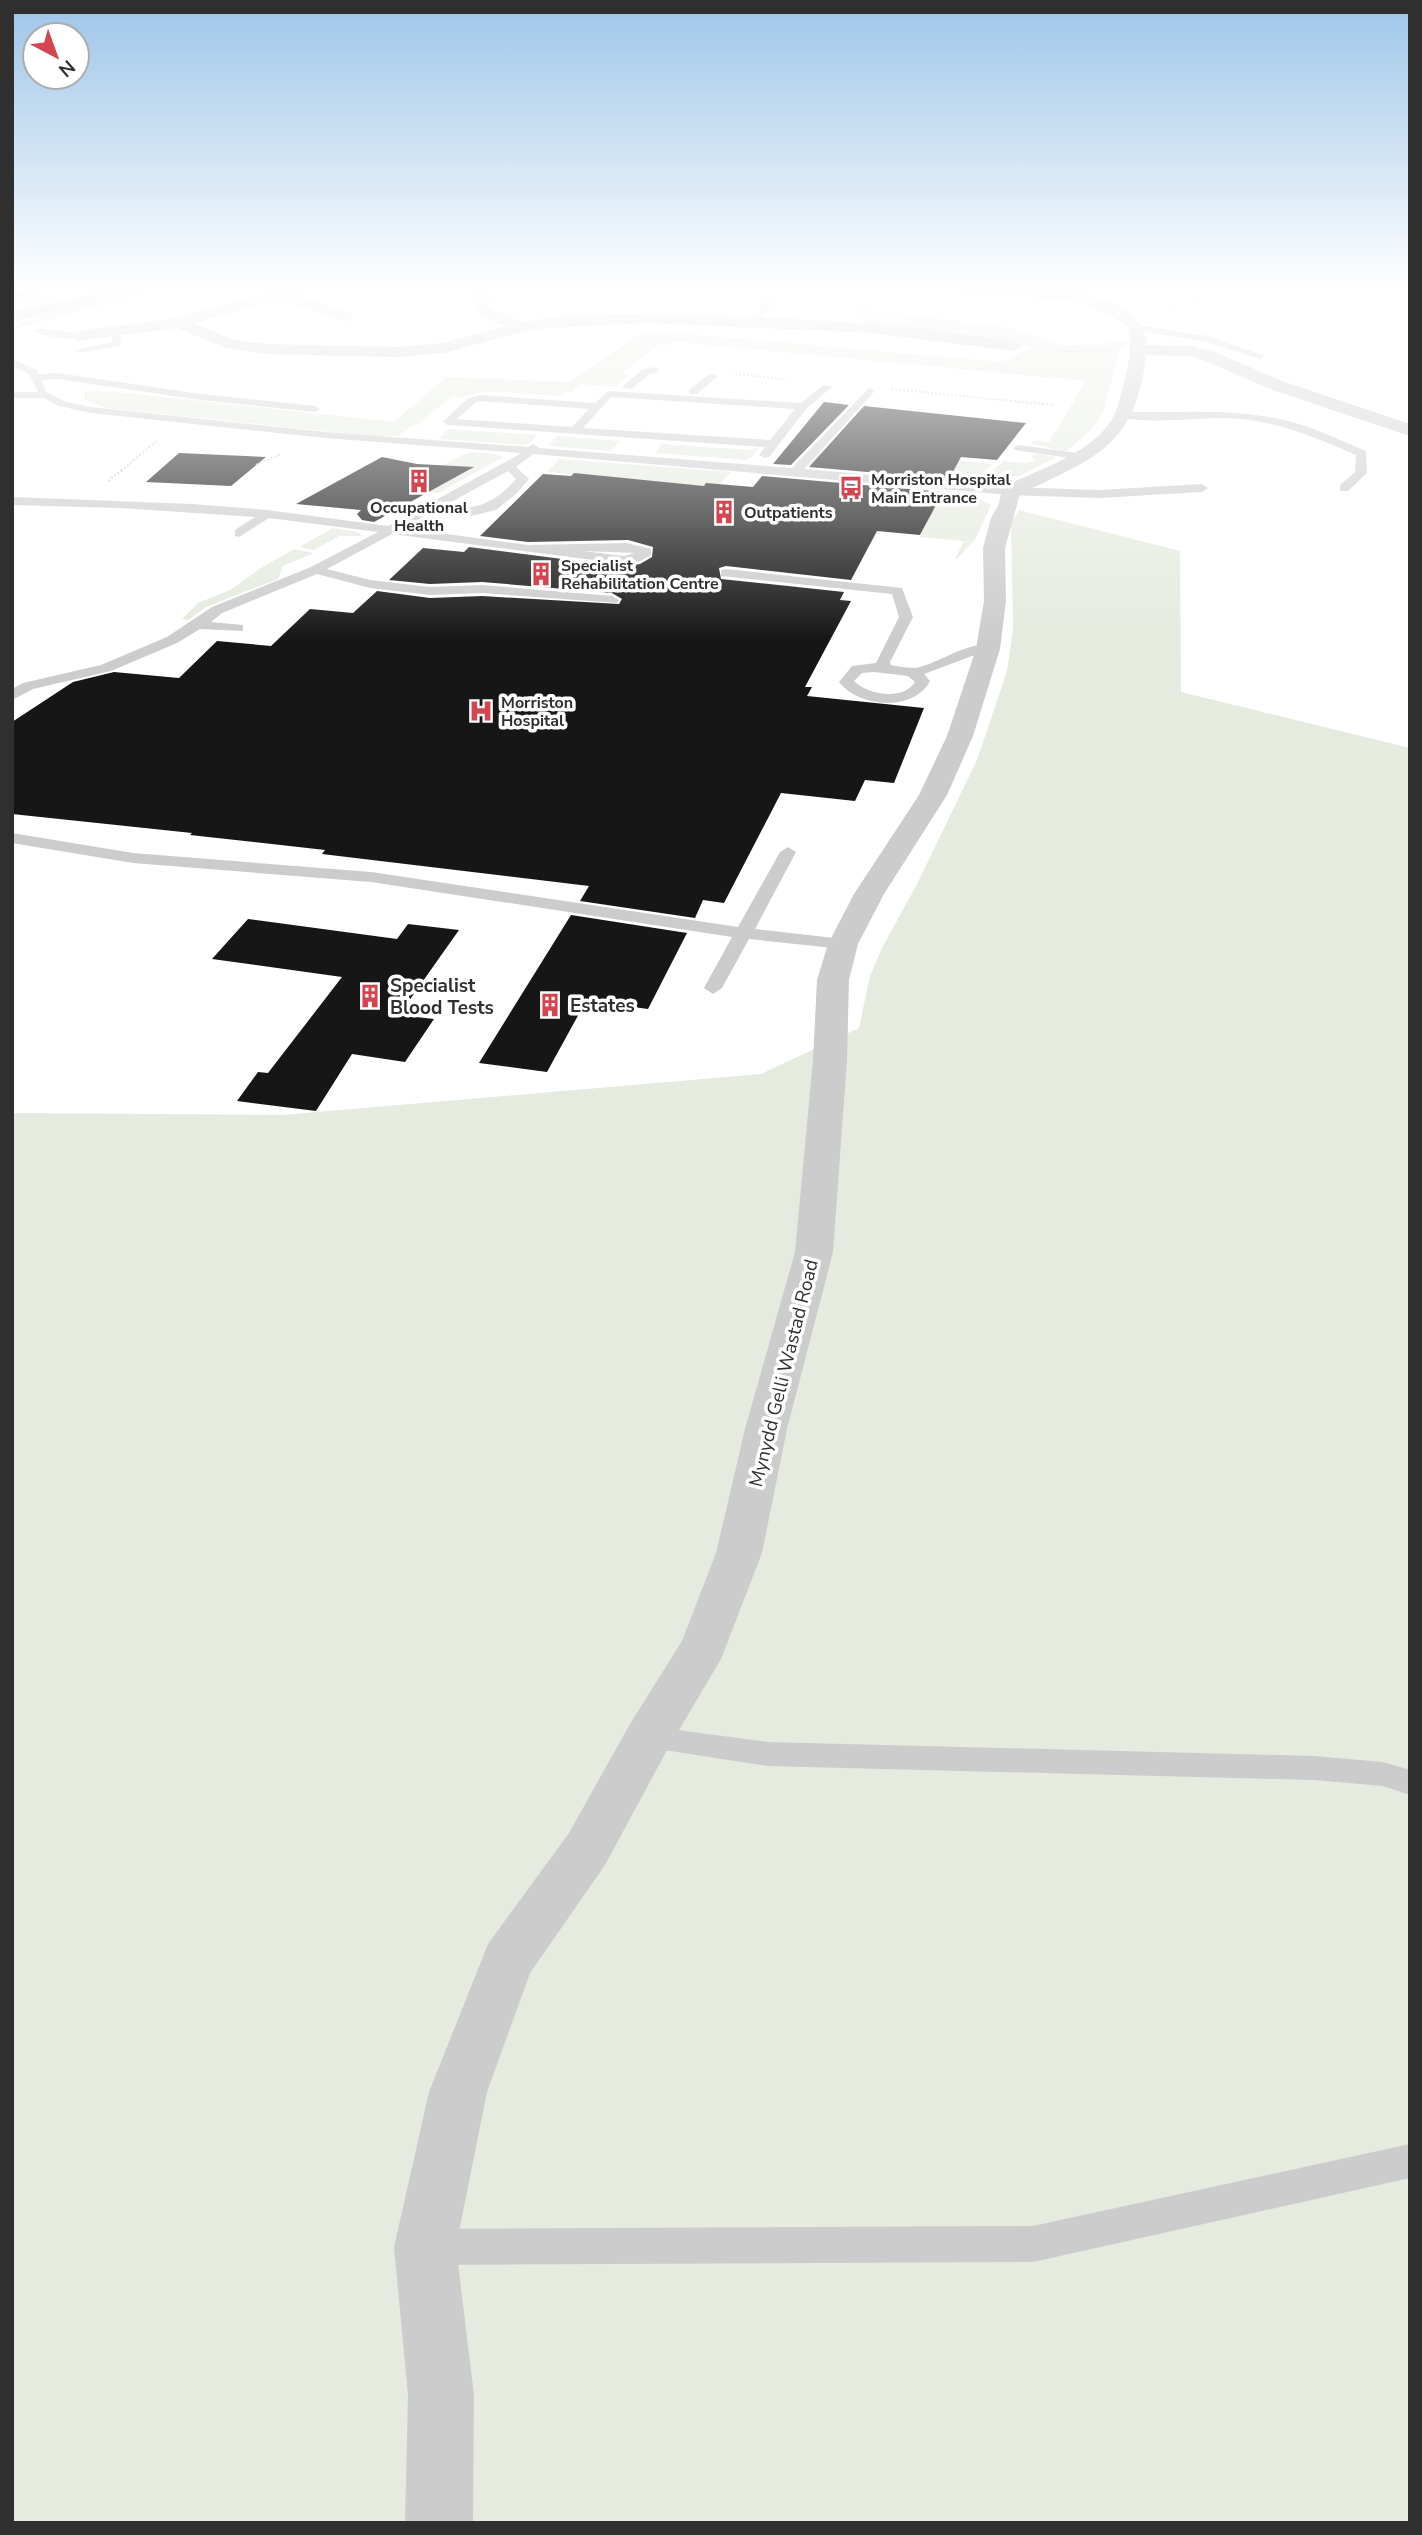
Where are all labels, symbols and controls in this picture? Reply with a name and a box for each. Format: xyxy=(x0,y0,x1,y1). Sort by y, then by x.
north arrow xyxy=(21,21,91,91)
text: N xyxy=(53,54,80,83)
building icon: Occupational Health xyxy=(405,467,433,495)
place label: Morriston Hospital Main Entrance xyxy=(871,469,1011,509)
bus stop icon: Morriston Hospital Main Entrance xyxy=(837,474,865,502)
place label: Occupational Health xyxy=(370,497,468,537)
building icon: Outpatients xyxy=(710,498,738,526)
place label: Outpatients xyxy=(744,502,833,524)
place label: Specialist Rehabilitation Centre xyxy=(561,555,719,595)
building icon: Specialist Rehabilitation Centre xyxy=(527,560,555,588)
place label: Morriston Hospital xyxy=(501,692,573,732)
hospital icon: Morriston Hospital xyxy=(467,697,495,725)
place label: Specialist Blood Tests xyxy=(390,973,494,1021)
building icon: Specialist Blood Tests xyxy=(356,982,384,1010)
building icon: Estates xyxy=(536,991,564,1019)
place label: Estates xyxy=(570,993,635,1019)
street label: Mynydd Gelli Wastad Road xyxy=(743,1257,825,1490)

